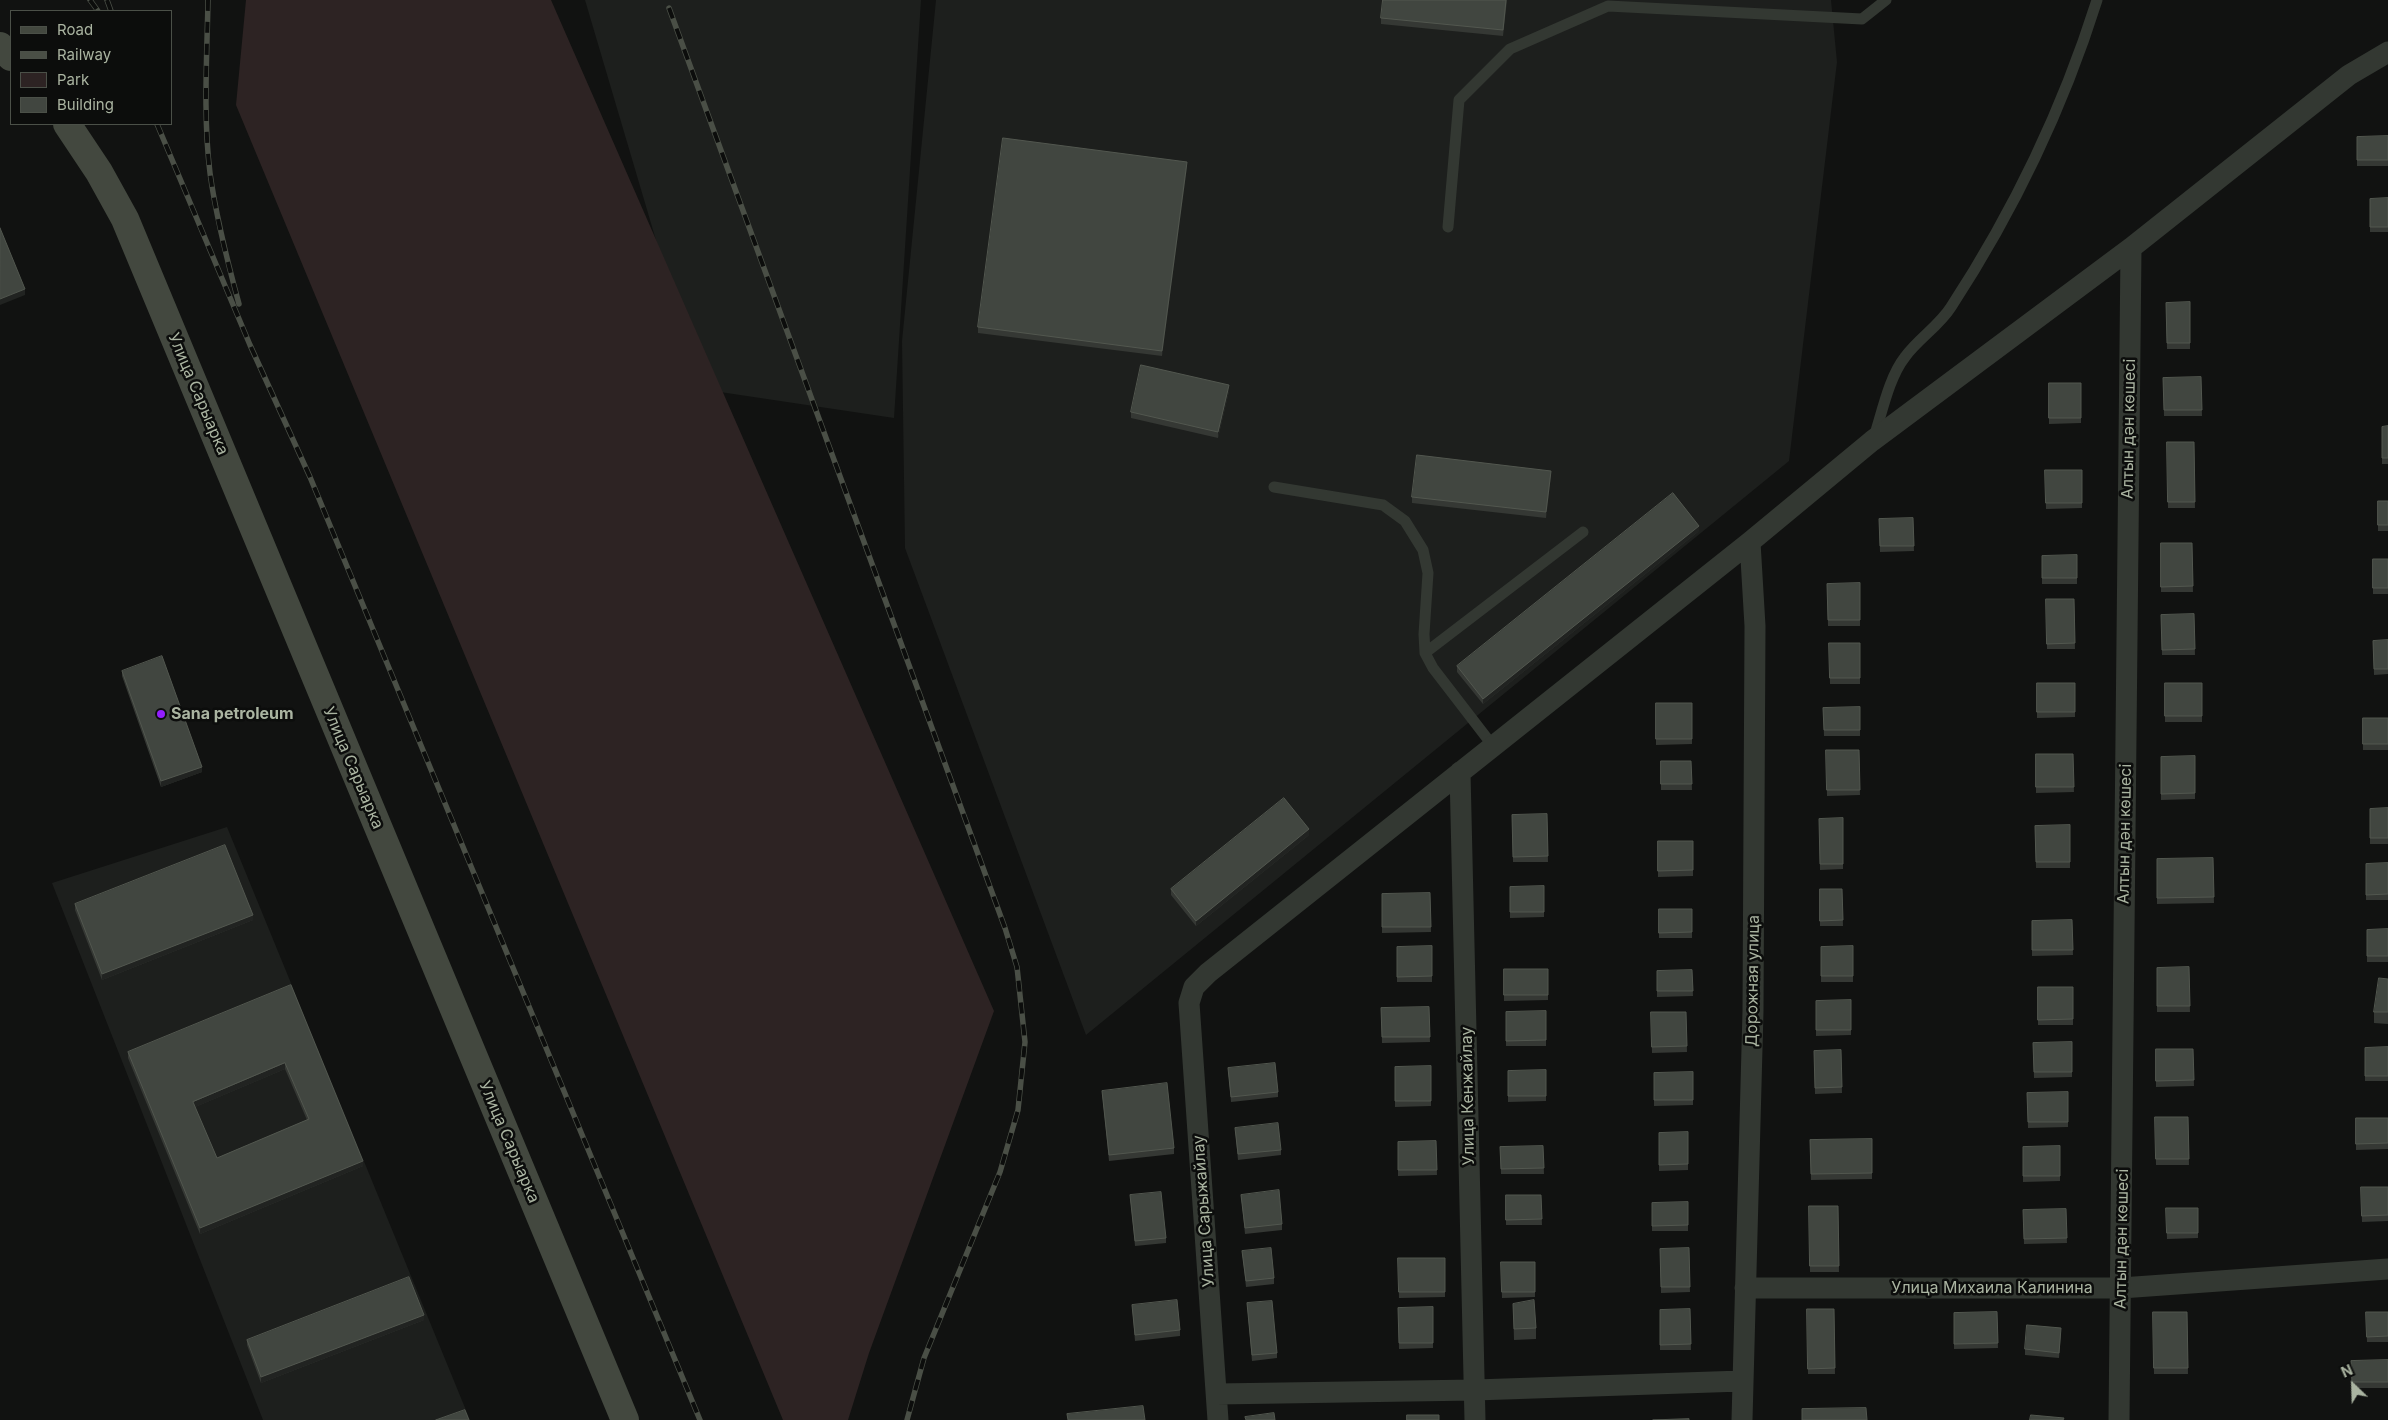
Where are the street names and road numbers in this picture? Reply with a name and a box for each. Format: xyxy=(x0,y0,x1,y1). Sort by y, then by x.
street label: Улица Сарыарка xyxy=(164,330,232,458)
street label: Алтын дән көшесі xyxy=(2118,359,2140,499)
street label: Улица Сарыарка xyxy=(319,704,387,832)
street label: Алтын дән көшесі xyxy=(2114,764,2136,904)
street label: Дорожная улица xyxy=(1742,915,1764,1047)
street label: Улица Кенжайлау xyxy=(1457,1026,1479,1166)
street label: Улица Сарыарка xyxy=(475,1078,543,1206)
street label: Улица Сарыжайлау xyxy=(1189,1134,1219,1288)
street label: Алтын дән көшесі xyxy=(2111,1169,2133,1309)
street label: Улица Михаила Калинина xyxy=(1891,1278,2093,1298)

